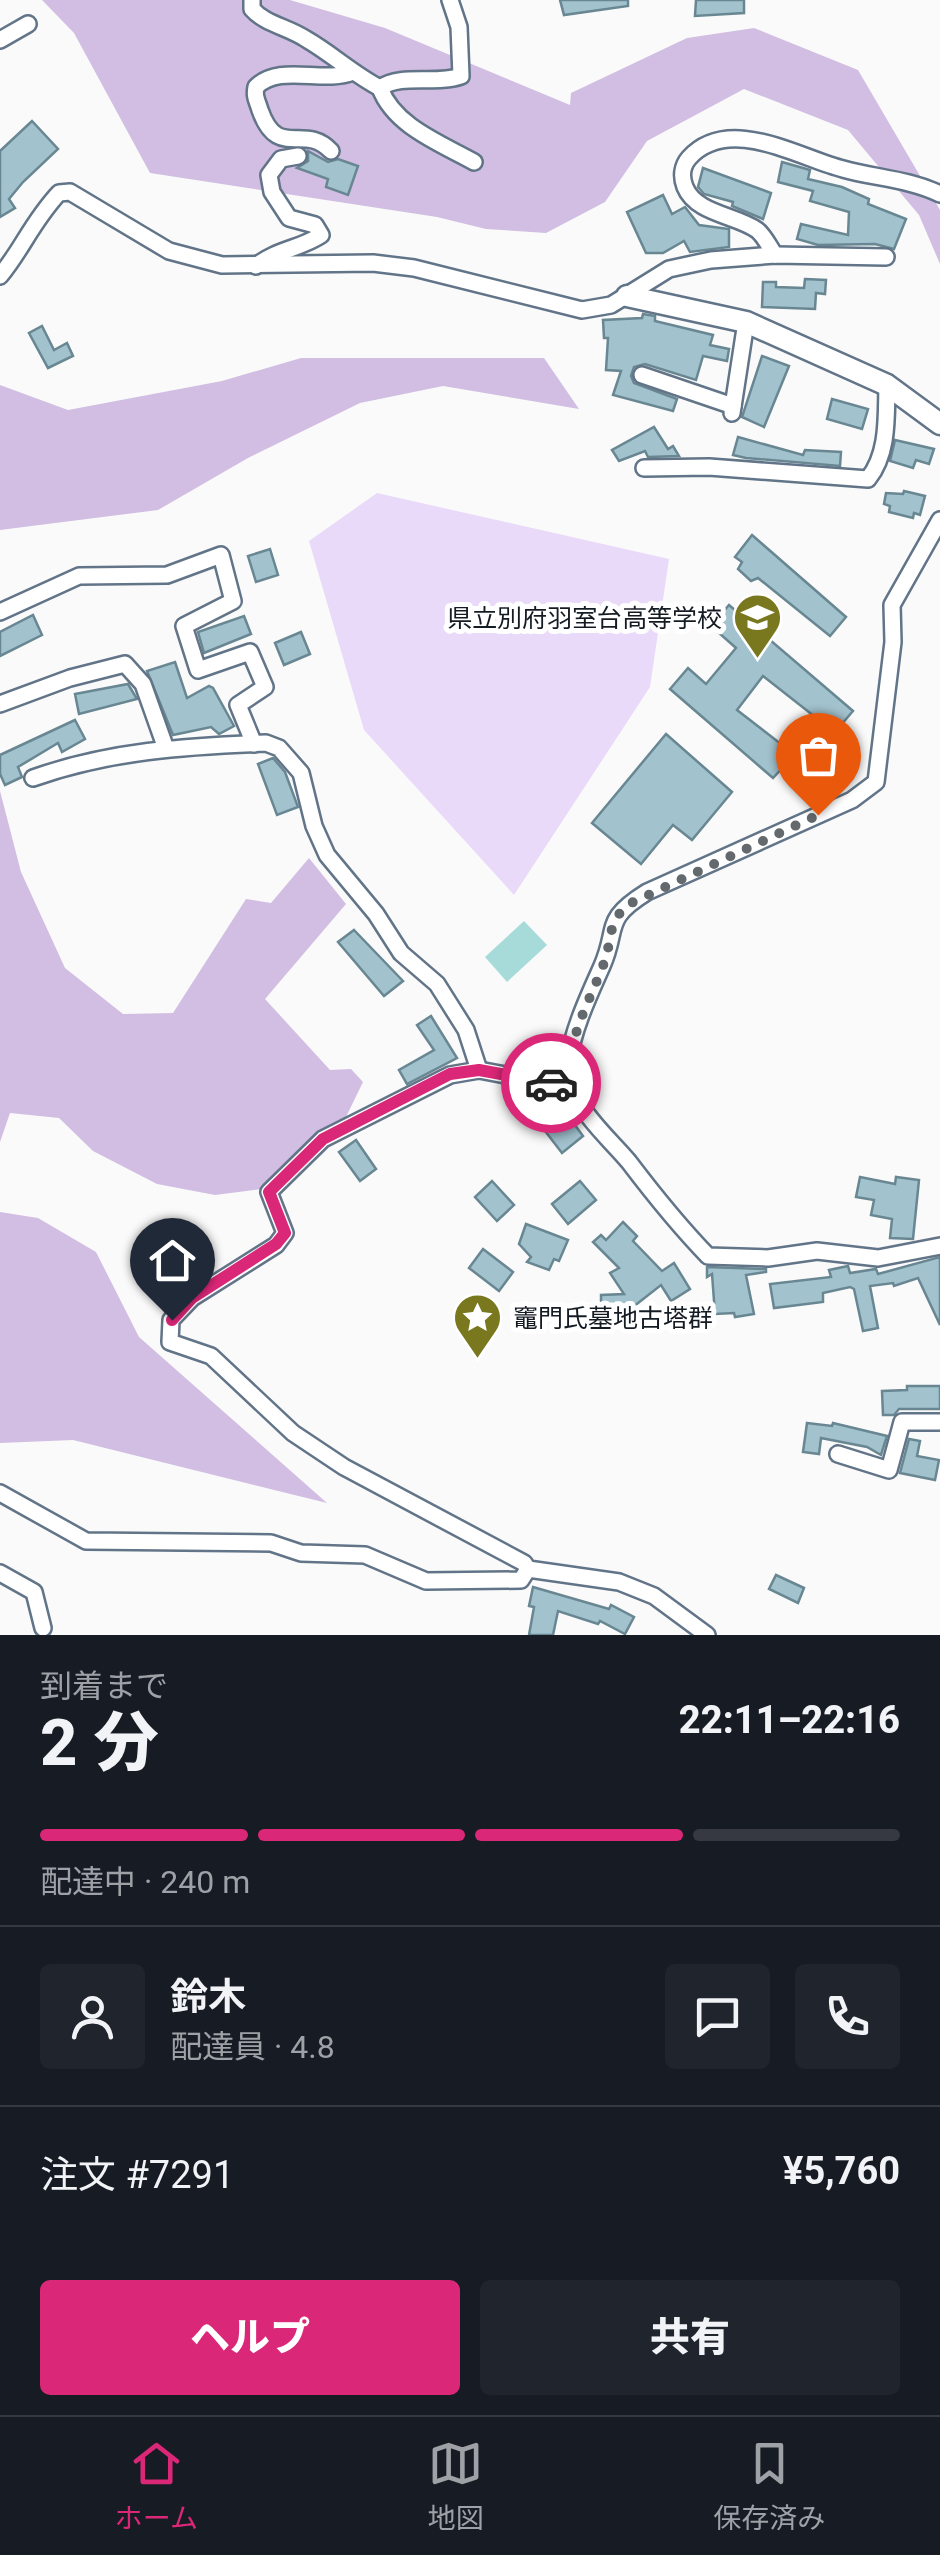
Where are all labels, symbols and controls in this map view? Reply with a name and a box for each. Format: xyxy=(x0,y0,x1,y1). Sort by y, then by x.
school or university icon: 県立別府羽室台高等学校 xyxy=(731,592,783,660)
place label: 県立別府羽室台高等学校 xyxy=(447,604,722,633)
pin xyxy=(776,713,861,816)
icon: bag xyxy=(791,728,846,783)
courier xyxy=(501,1033,601,1133)
icon: car xyxy=(524,1056,579,1111)
pin xyxy=(130,1218,215,1321)
icon: home xyxy=(145,1233,200,1288)
place icon: 竈門氏墓地古塔群 xyxy=(452,1292,504,1360)
place label: 竈門氏墓地古塔群 xyxy=(513,1304,713,1333)
text: 到着まで xyxy=(40,1667,168,1705)
text: 22:11–22:16 xyxy=(679,1698,900,1742)
text: 2 分 xyxy=(40,1705,159,1781)
text: 配達中 · 240 m xyxy=(40,1863,250,1901)
button: person xyxy=(40,1964,145,2069)
button: chat xyxy=(665,1964,770,2069)
button: phone xyxy=(795,1964,900,2069)
text: 鈴木 xyxy=(170,1975,246,2019)
text: 配達員 · 4.8 xyxy=(170,2028,335,2066)
text: ¥5,760 xyxy=(783,2149,900,2193)
text: 注文 #7291 xyxy=(40,2153,234,2197)
button: ヘルプ xyxy=(40,2280,460,2395)
button: 共有 xyxy=(480,2280,900,2395)
tab: ホーム xyxy=(115,2436,198,2536)
tab: 地図 xyxy=(428,2436,484,2536)
tab: 保存済み xyxy=(713,2436,825,2536)

